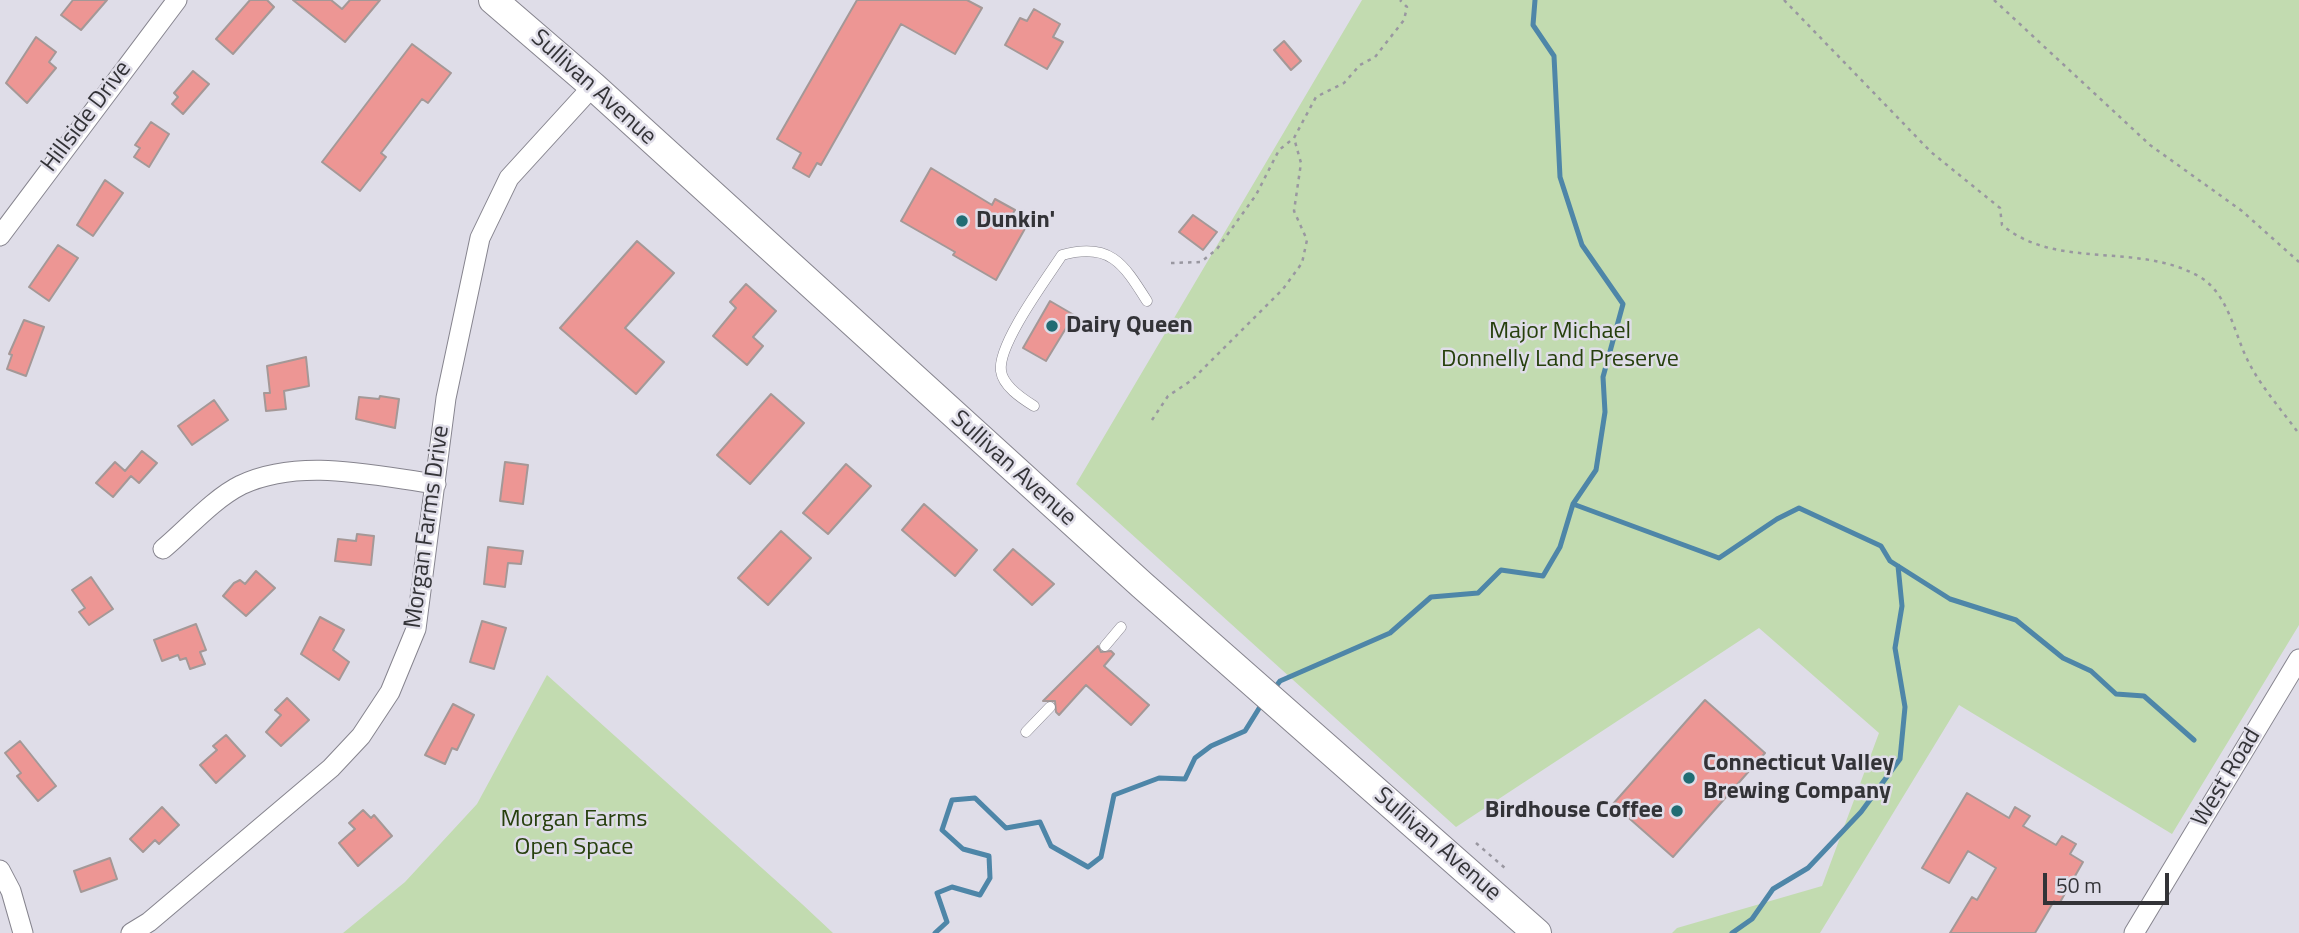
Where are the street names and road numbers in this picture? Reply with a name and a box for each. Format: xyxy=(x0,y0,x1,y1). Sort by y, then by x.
street label: Sullivan Avenue xyxy=(524,24,662,152)
street label: Hillside Drive xyxy=(36,56,138,178)
street label: Sullivan Avenue xyxy=(944,405,1082,533)
street label: Morgan Farms Drive xyxy=(400,424,456,630)
street label: West Road xyxy=(2186,724,2268,832)
street label: Sullivan Avenue xyxy=(1368,782,1506,908)

